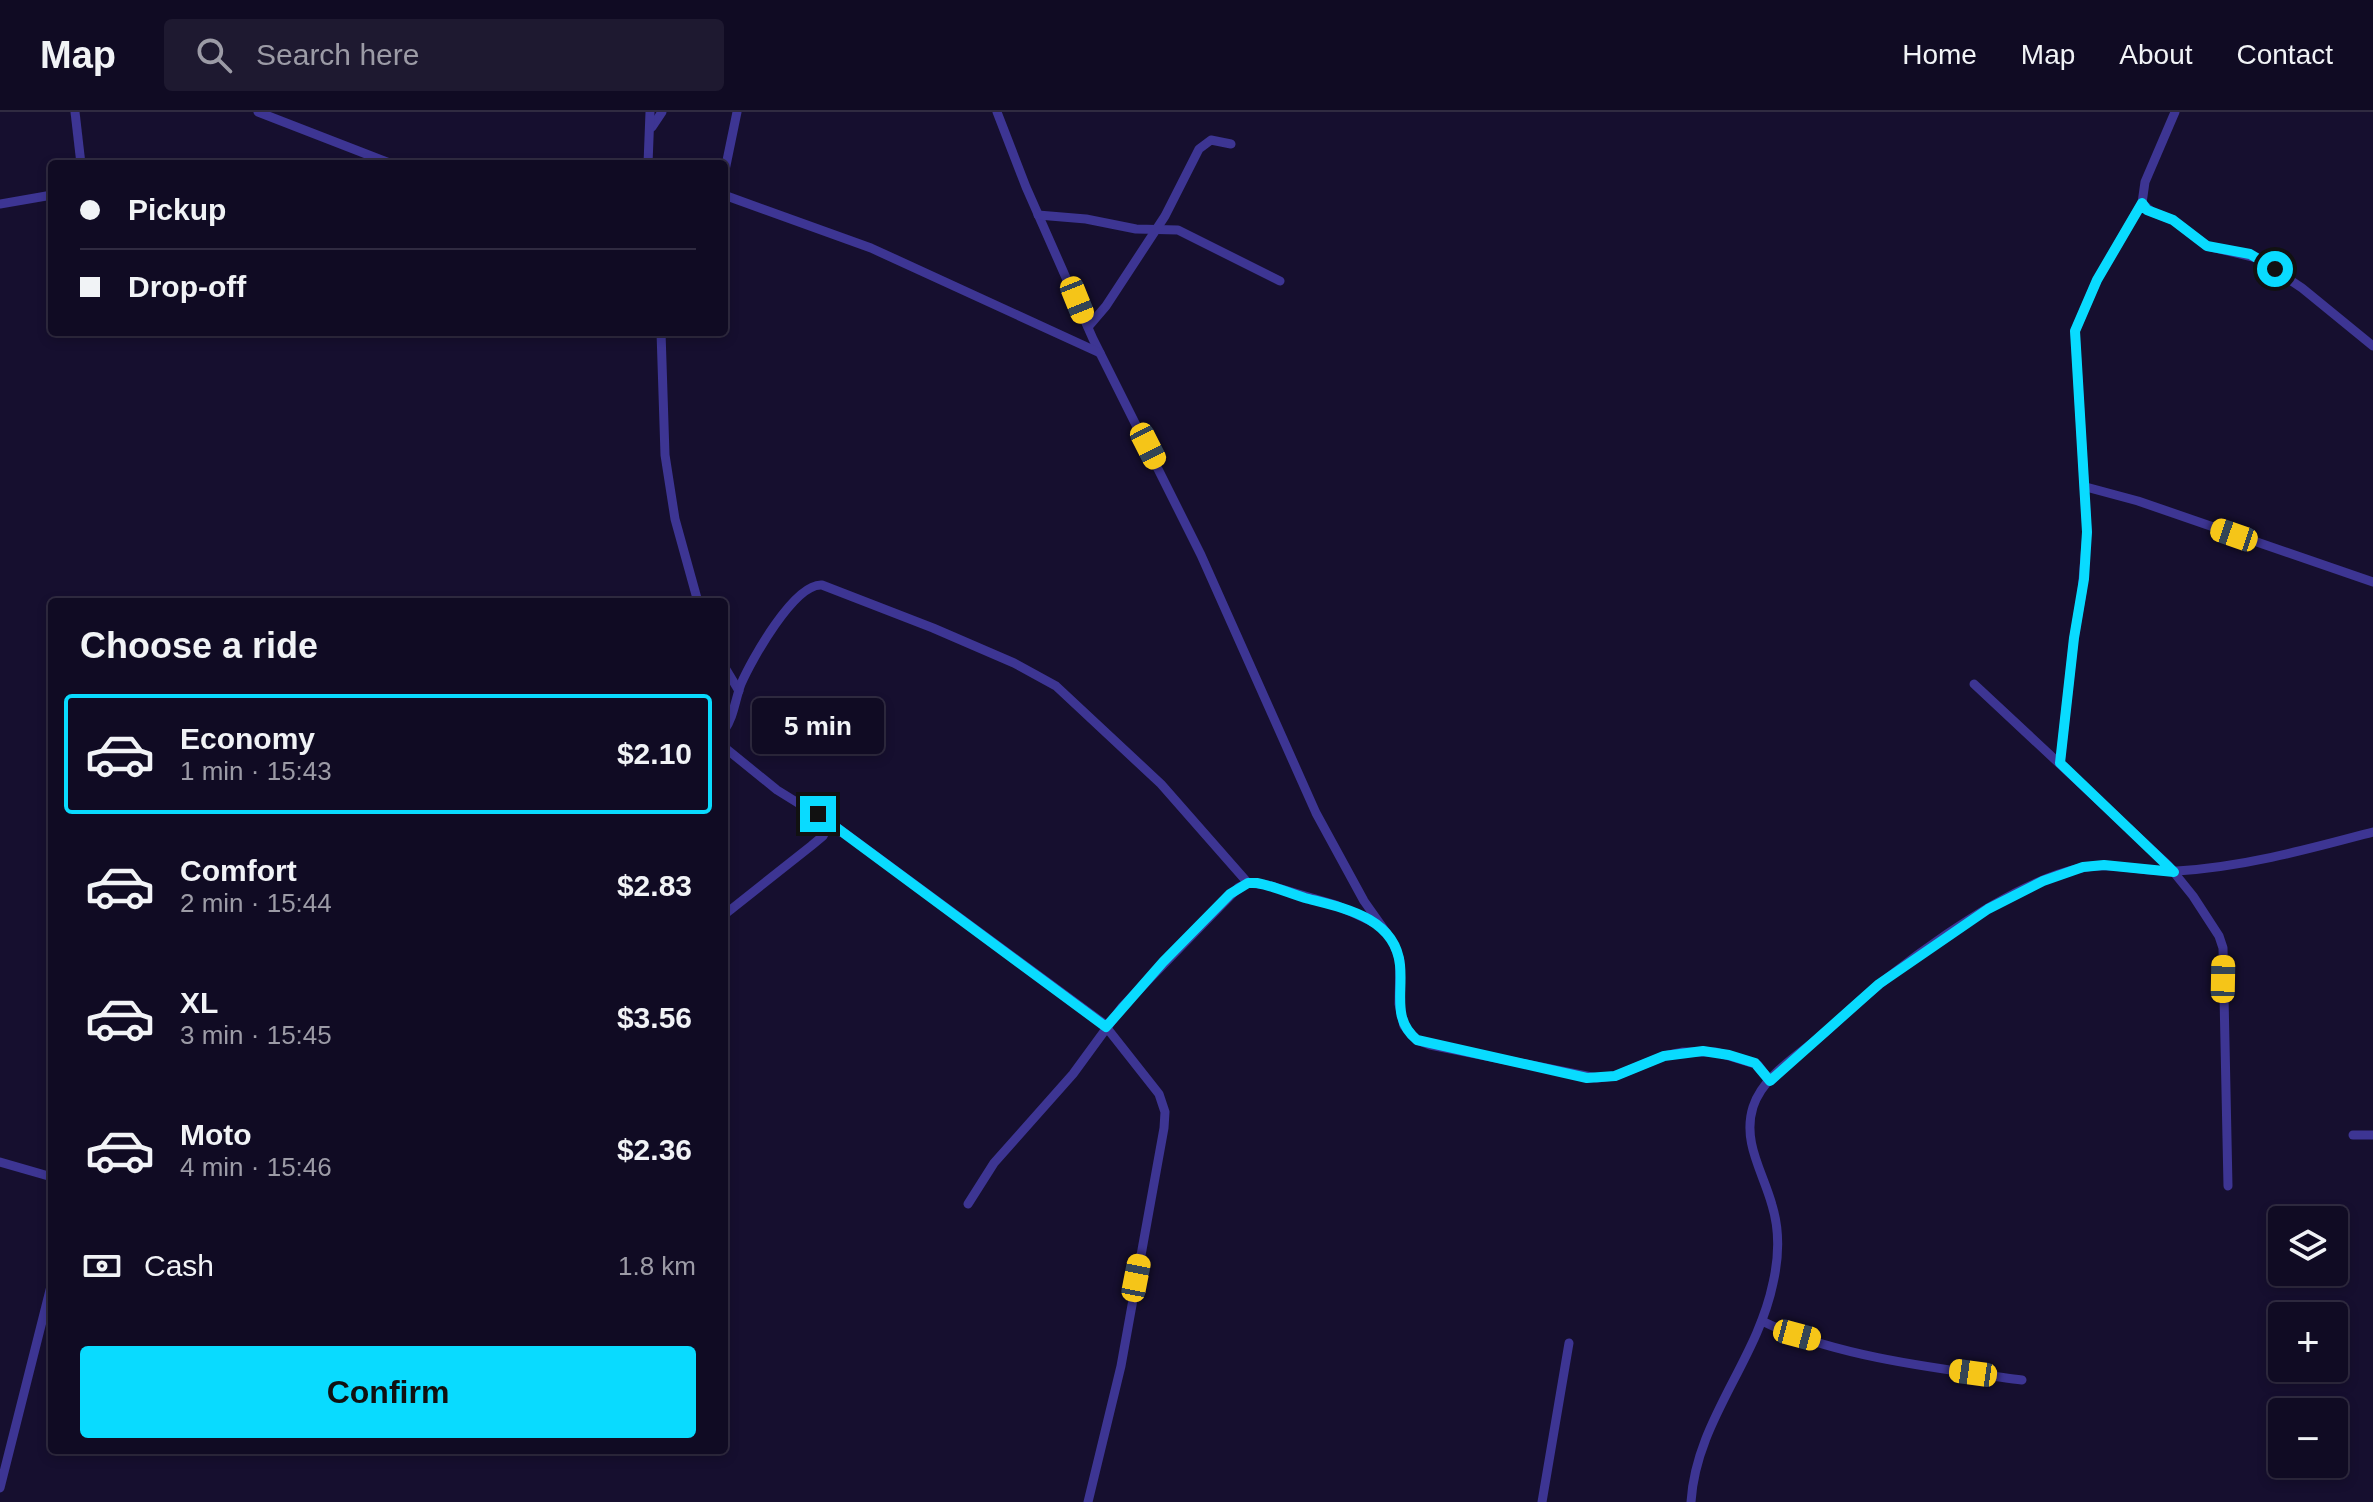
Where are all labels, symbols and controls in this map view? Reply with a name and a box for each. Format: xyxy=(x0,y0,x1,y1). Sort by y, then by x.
search box xyxy=(164,19,724,91)
icon: search xyxy=(192,33,236,77)
text: Map xyxy=(40,34,116,76)
text: Search here xyxy=(256,38,419,71)
text: Home xyxy=(1902,39,1977,70)
text: Map xyxy=(2021,39,2075,70)
text: About xyxy=(2119,39,2193,70)
text: Contact xyxy=(2237,39,2333,70)
text: Pickup xyxy=(128,193,226,226)
route start xyxy=(2257,251,2293,287)
text: Drop-off xyxy=(128,270,246,303)
car xyxy=(1057,273,1097,327)
car xyxy=(1126,419,1170,473)
car xyxy=(2207,516,2261,554)
text: Choose a ride xyxy=(80,625,318,666)
callout: 5 min xyxy=(752,698,884,754)
text: 5 min xyxy=(784,711,852,741)
icon: car xyxy=(84,718,156,790)
text: Economy xyxy=(180,722,315,755)
text: $2.10 xyxy=(617,737,692,770)
text: 1 min · 15:43 xyxy=(180,756,332,786)
route end xyxy=(800,796,836,832)
icon: car xyxy=(84,850,156,922)
text: Comfort xyxy=(180,854,297,887)
text: $2.83 xyxy=(617,869,692,902)
text: 2 min · 15:44 xyxy=(180,888,332,918)
car xyxy=(2211,955,2235,1003)
icon: car xyxy=(84,982,156,1054)
text: XL xyxy=(180,986,218,1019)
text: $3.56 xyxy=(617,1001,692,1034)
text: 3 min · 15:45 xyxy=(180,1020,332,1050)
icon: car xyxy=(84,1114,156,1186)
text: Moto xyxy=(180,1118,252,1151)
text: $2.36 xyxy=(617,1133,692,1166)
text: 4 min · 15:46 xyxy=(180,1152,332,1182)
map controls xyxy=(2268,1206,2348,1478)
button: layers xyxy=(2268,1206,2348,1286)
icon: cash xyxy=(80,1244,124,1288)
text: Cash xyxy=(144,1249,214,1282)
text: 1.8 km xyxy=(618,1251,696,1281)
car xyxy=(1120,1252,1152,1304)
button: + xyxy=(2268,1302,2348,1382)
car xyxy=(1771,1317,1823,1353)
button: Confirm xyxy=(80,1346,696,1438)
car xyxy=(1948,1358,1998,1388)
button: − xyxy=(2268,1398,2348,1478)

